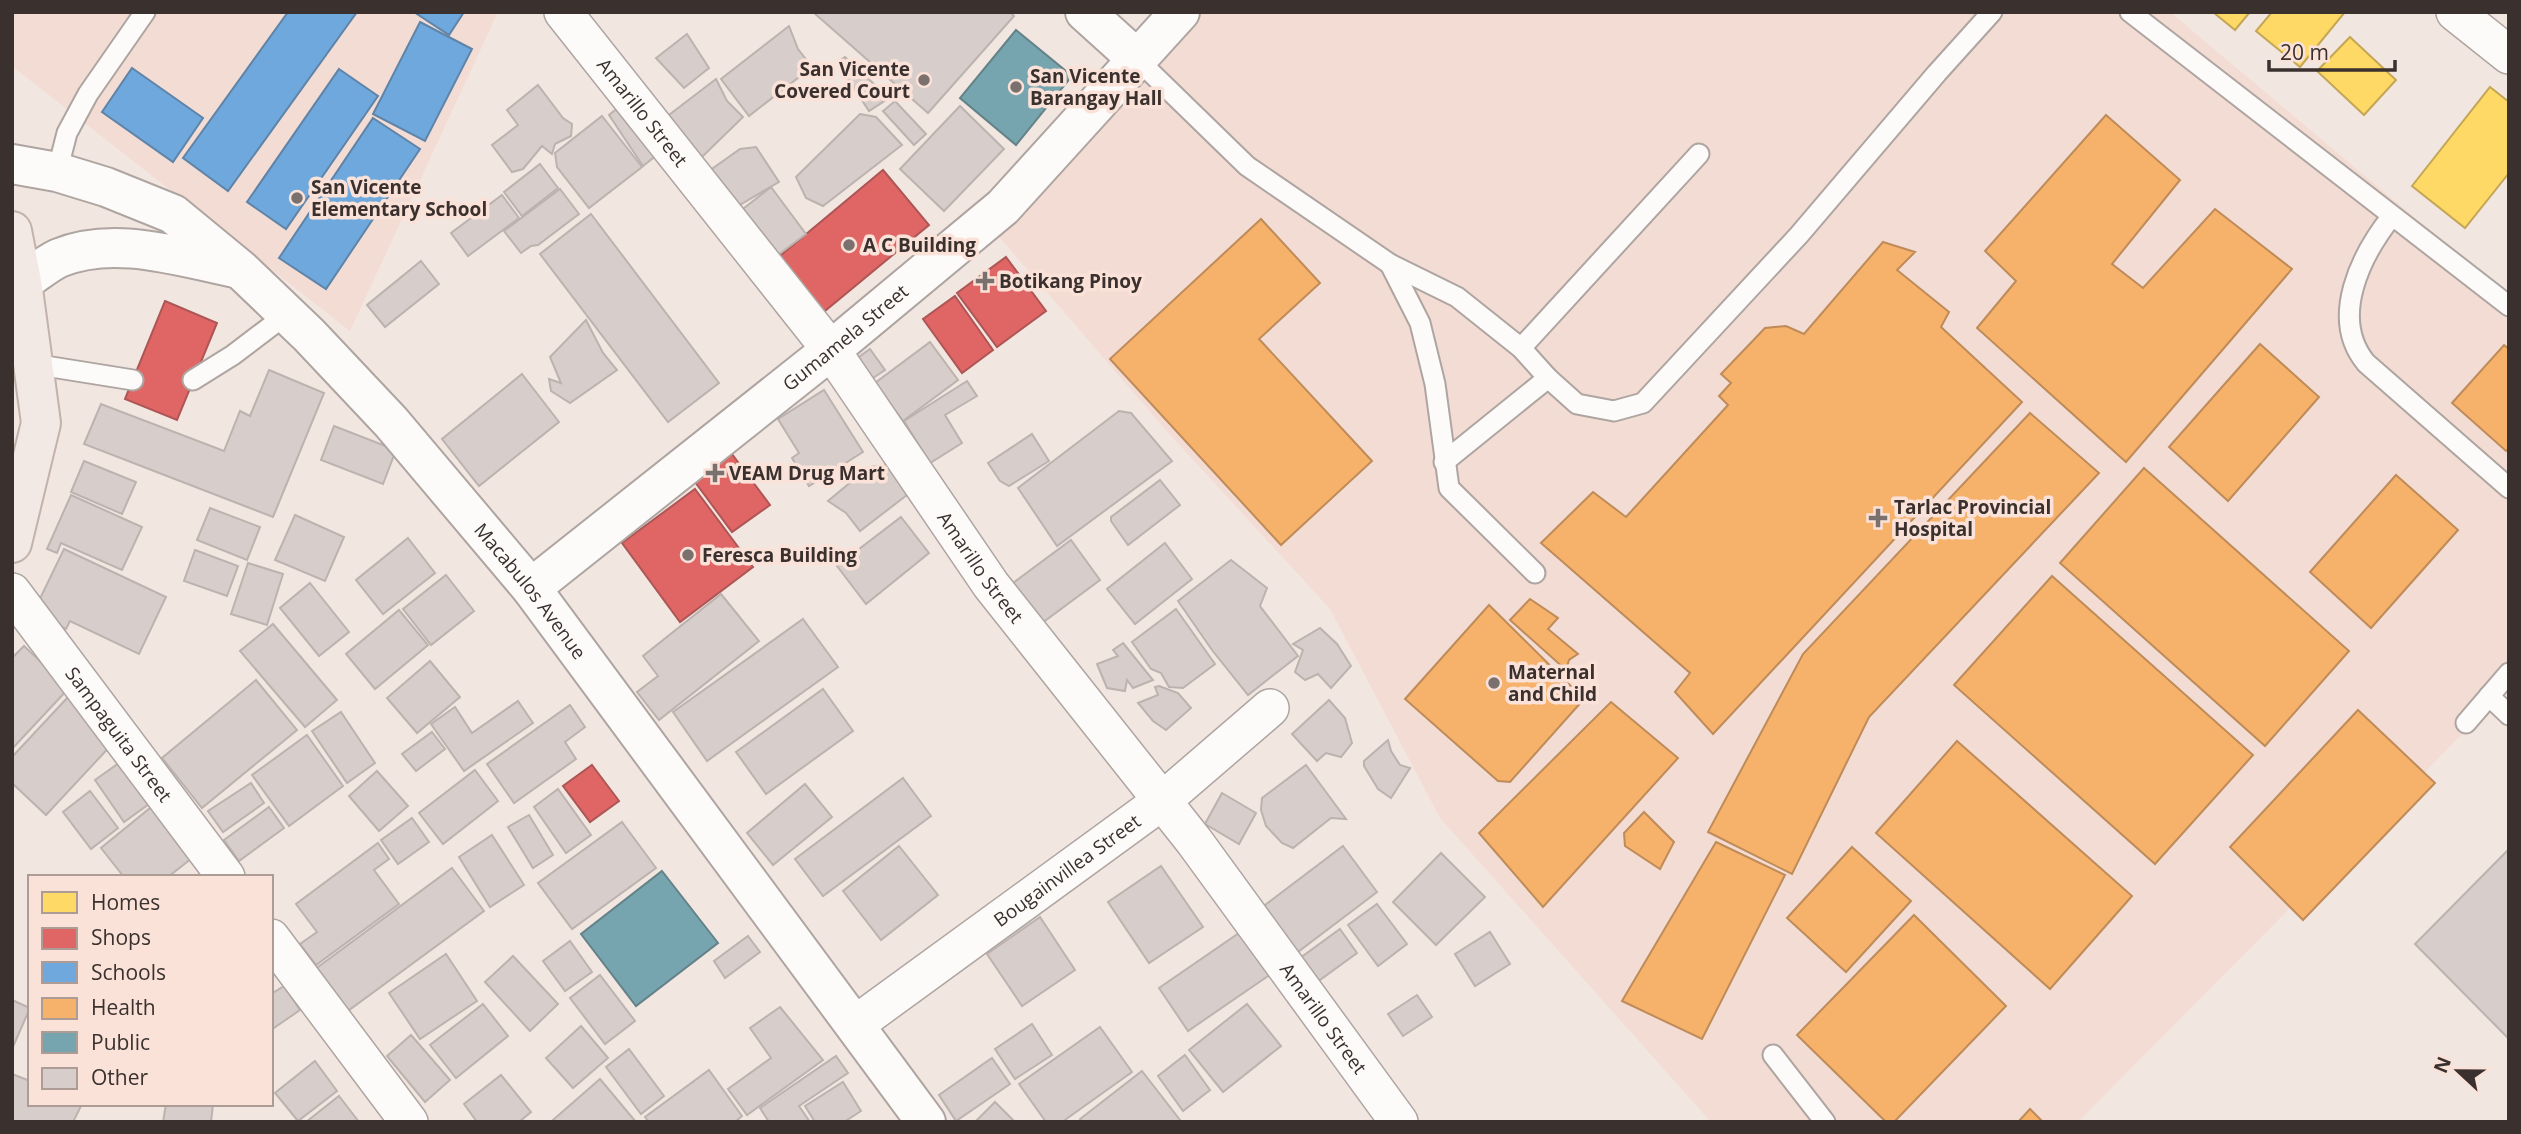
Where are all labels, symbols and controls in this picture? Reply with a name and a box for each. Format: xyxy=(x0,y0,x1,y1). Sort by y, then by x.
scale bar xyxy=(2269,28,2395,72)
text: 20 m xyxy=(2280,38,2329,66)
street label: Amarillo Street xyxy=(591,53,694,172)
place label: San Vicente Covered Court xyxy=(774,56,910,104)
place label: San Vicente Barangay Hall xyxy=(1030,63,1162,111)
marker: San Vicente Covered Court xyxy=(916,72,932,88)
marker: San Vicente Barangay Hall xyxy=(1008,79,1024,95)
place label: San Vicente Elementary School xyxy=(311,174,487,222)
marker: San Vicente Elementary School xyxy=(289,190,305,206)
place label: A C Building xyxy=(863,232,976,258)
marker: A C Building xyxy=(841,237,857,253)
place label: Botikang Pinoy xyxy=(999,268,1142,294)
marker: Botikang Pinoy xyxy=(977,273,993,289)
street label: Gumamela Street xyxy=(777,278,914,397)
place label: VEAM Drug Mart xyxy=(729,460,885,486)
marker: VEAM Drug Mart xyxy=(707,465,723,481)
place label: Tarlac Provincial Hospital xyxy=(1894,494,2051,542)
street label: Amarillo Street xyxy=(932,506,1029,629)
marker: Tarlac Provincial Hospital xyxy=(1868,508,1888,528)
street label: Macabulos Avenue xyxy=(468,517,592,664)
place label: Feresca Building xyxy=(702,542,857,568)
marker: Feresca Building xyxy=(680,547,696,563)
place label: Maternal and Child xyxy=(1508,659,1597,707)
street label: Sampaguita Street xyxy=(60,661,178,807)
marker: Maternal and Child xyxy=(1486,675,1502,691)
street label: Bougainvillea Street xyxy=(988,808,1146,933)
legend xyxy=(28,875,273,1106)
text: Homes xyxy=(91,888,160,916)
text: Shops xyxy=(91,923,151,951)
text: Schools xyxy=(91,958,166,986)
street label: Amarillo Street xyxy=(1274,958,1373,1080)
text: Health xyxy=(91,993,156,1021)
text: Public xyxy=(91,1028,150,1056)
north arrow xyxy=(2423,1036,2493,1106)
text: N xyxy=(2427,1053,2457,1077)
text: Other xyxy=(91,1063,148,1091)

